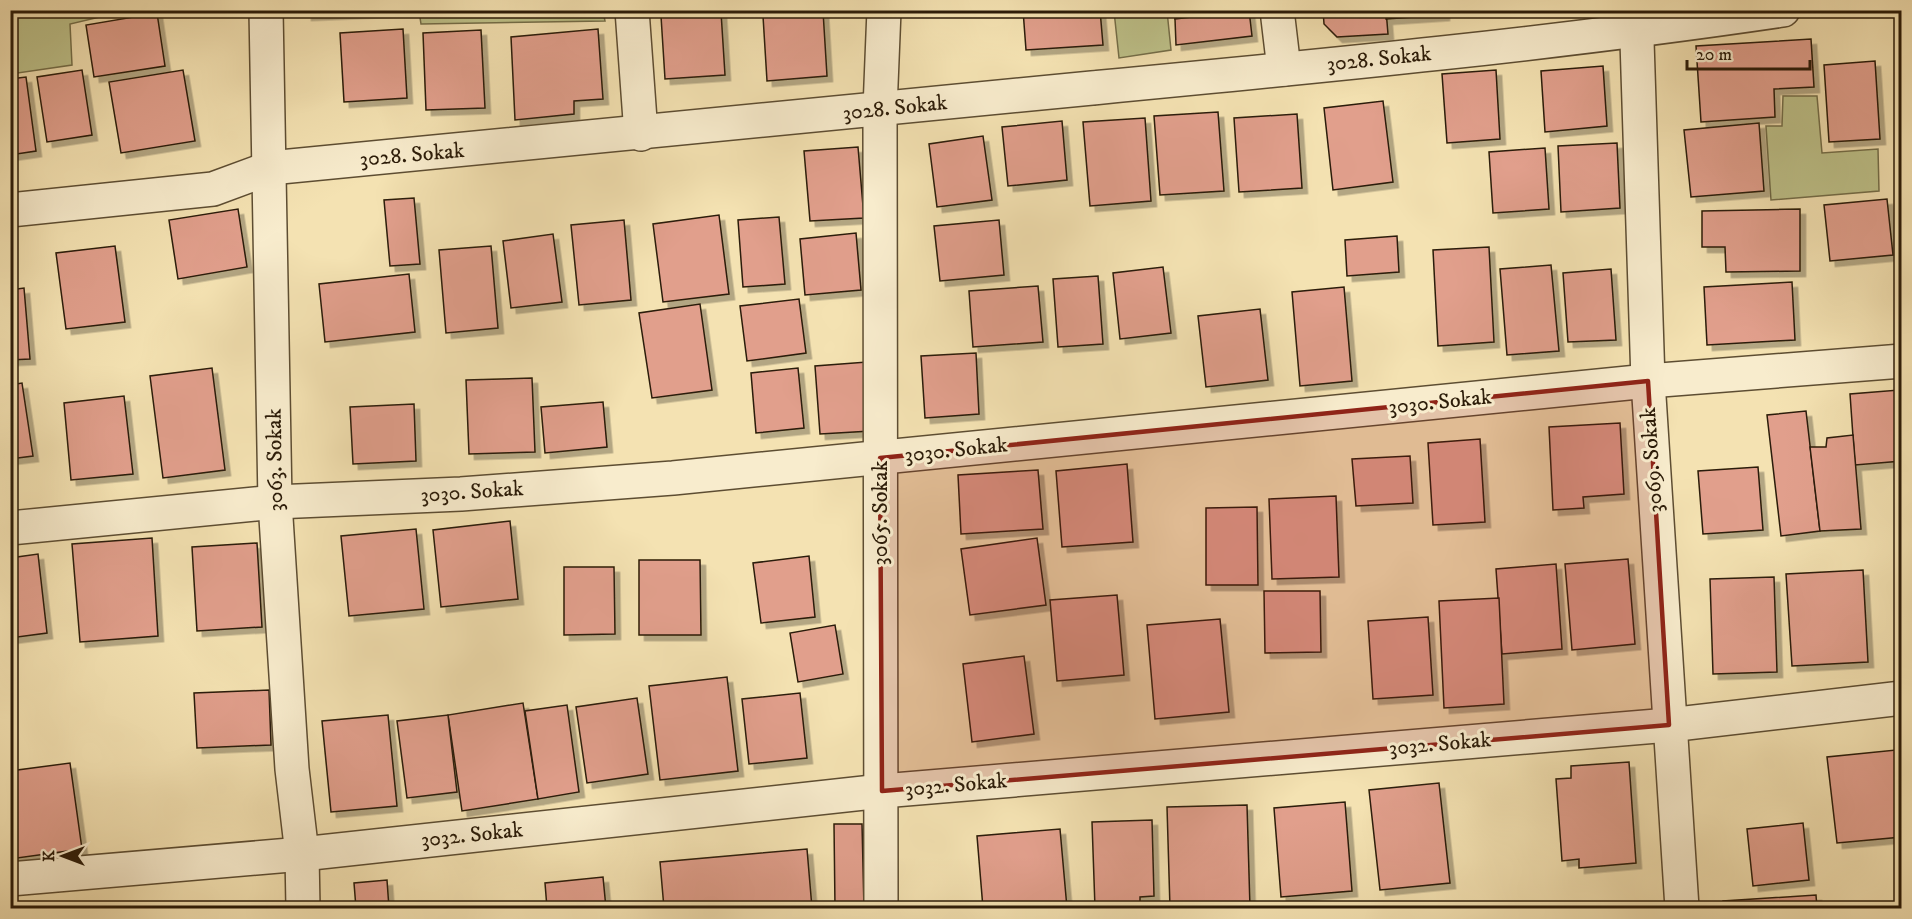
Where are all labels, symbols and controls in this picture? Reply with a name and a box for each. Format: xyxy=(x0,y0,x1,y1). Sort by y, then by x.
scale bar xyxy=(1687,33,1810,71)
street label: 3028. Sokak xyxy=(1325,40,1433,78)
text: 20 m xyxy=(1696,44,1732,66)
street label: 3028. Sokak xyxy=(841,89,949,127)
street label: 3028. Sokak xyxy=(358,137,466,173)
street label: 3030. Sokak xyxy=(1387,383,1493,421)
street label: 3069. Sokak xyxy=(1635,406,1669,514)
street label: 3063. Sokak xyxy=(261,408,289,512)
street label: 3030. Sokak xyxy=(903,431,1009,469)
street label: 3065. Sokak xyxy=(867,460,894,566)
street label: 3030. Sokak xyxy=(420,475,525,509)
street label: 3032. Sokak xyxy=(1388,726,1492,762)
street label: 3032. Sokak xyxy=(904,767,1008,803)
street label: 3032. Sokak xyxy=(420,816,525,854)
north arrow xyxy=(33,826,93,886)
text: K xyxy=(39,850,59,862)

